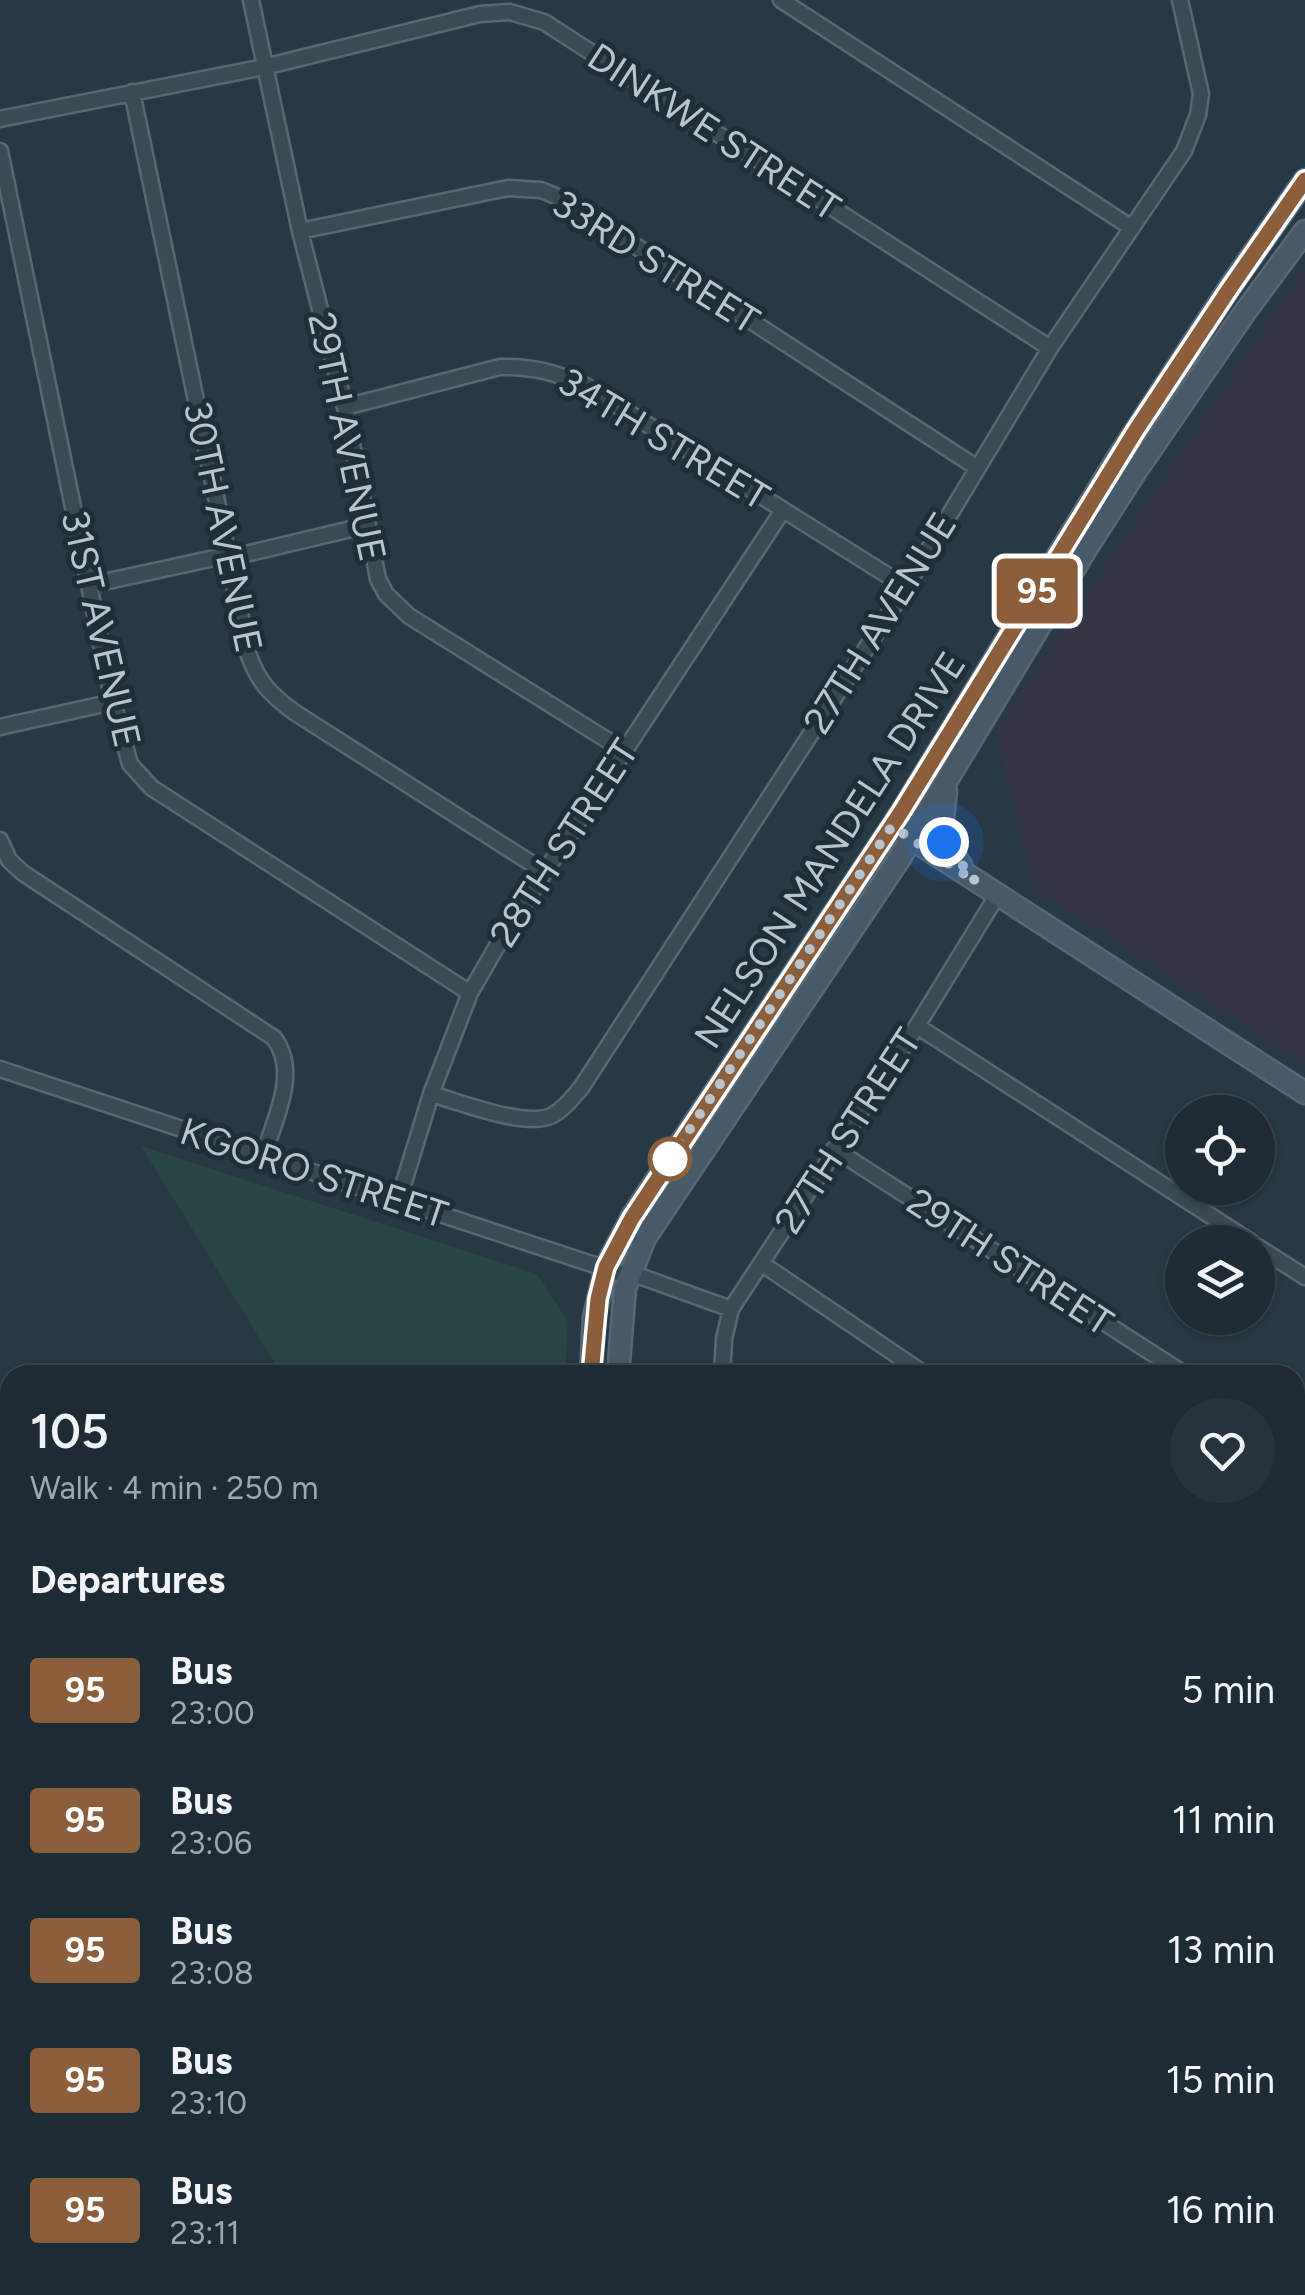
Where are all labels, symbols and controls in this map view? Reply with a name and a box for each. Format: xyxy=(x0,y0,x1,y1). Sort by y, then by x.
street label: DINKWE STREET xyxy=(579,33,849,231)
street label: 33RD STREET xyxy=(544,180,768,344)
street label: 29TH AVENUE xyxy=(298,308,396,566)
street label: 34TH STREET xyxy=(550,358,778,520)
street label: 30TH AVENUE xyxy=(174,397,272,657)
street label: 27TH AVENUE xyxy=(794,504,966,742)
street label: 31ST AVENUE xyxy=(51,506,151,752)
line badge: 95 xyxy=(992,558,1082,624)
text: 95 xyxy=(1017,570,1057,612)
street label: NELSON MANDELA DRIVE xyxy=(685,643,975,1057)
street label: 28TH STREET xyxy=(480,731,648,955)
your location xyxy=(919,817,969,867)
street label: 27TH STREET xyxy=(765,1020,931,1242)
map controls xyxy=(1165,1095,1275,1335)
button: locate xyxy=(1165,1095,1275,1205)
street label: KGORO STREET xyxy=(175,1108,453,1238)
unlabelled marker xyxy=(649,1138,691,1180)
street label: 29TH STREET xyxy=(899,1179,1121,1345)
button: layers xyxy=(1165,1225,1275,1335)
button: heart xyxy=(1170,1398,1275,1503)
text: 105 xyxy=(30,1402,109,1460)
text: Walk · 4 min · 250 m xyxy=(30,1469,318,1507)
text: Departures xyxy=(30,1557,225,1603)
text: Bus xyxy=(170,1648,233,1694)
text: 5 min xyxy=(1181,1667,1275,1713)
text: 95 xyxy=(65,1669,105,1711)
text: 23:00 xyxy=(170,1694,254,1732)
text: Bus xyxy=(170,1778,233,1824)
text: 11 min xyxy=(1172,1797,1275,1843)
text: 95 xyxy=(65,1799,105,1841)
text: 23:06 xyxy=(170,1824,252,1862)
text: Bus xyxy=(170,1908,233,1954)
text: 13 min xyxy=(1167,1927,1275,1973)
text: 95 xyxy=(65,1929,105,1971)
text: 23:08 xyxy=(170,1954,254,1992)
text: Bus xyxy=(170,2038,233,2084)
text: 15 min xyxy=(1166,2057,1275,2103)
text: 95 xyxy=(65,2059,105,2101)
text: 23:10 xyxy=(170,2084,247,2122)
text: Bus xyxy=(170,2168,233,2214)
text: 16 min xyxy=(1166,2187,1275,2233)
text: 95 xyxy=(65,2189,105,2231)
text: 23:11 xyxy=(170,2214,240,2252)

